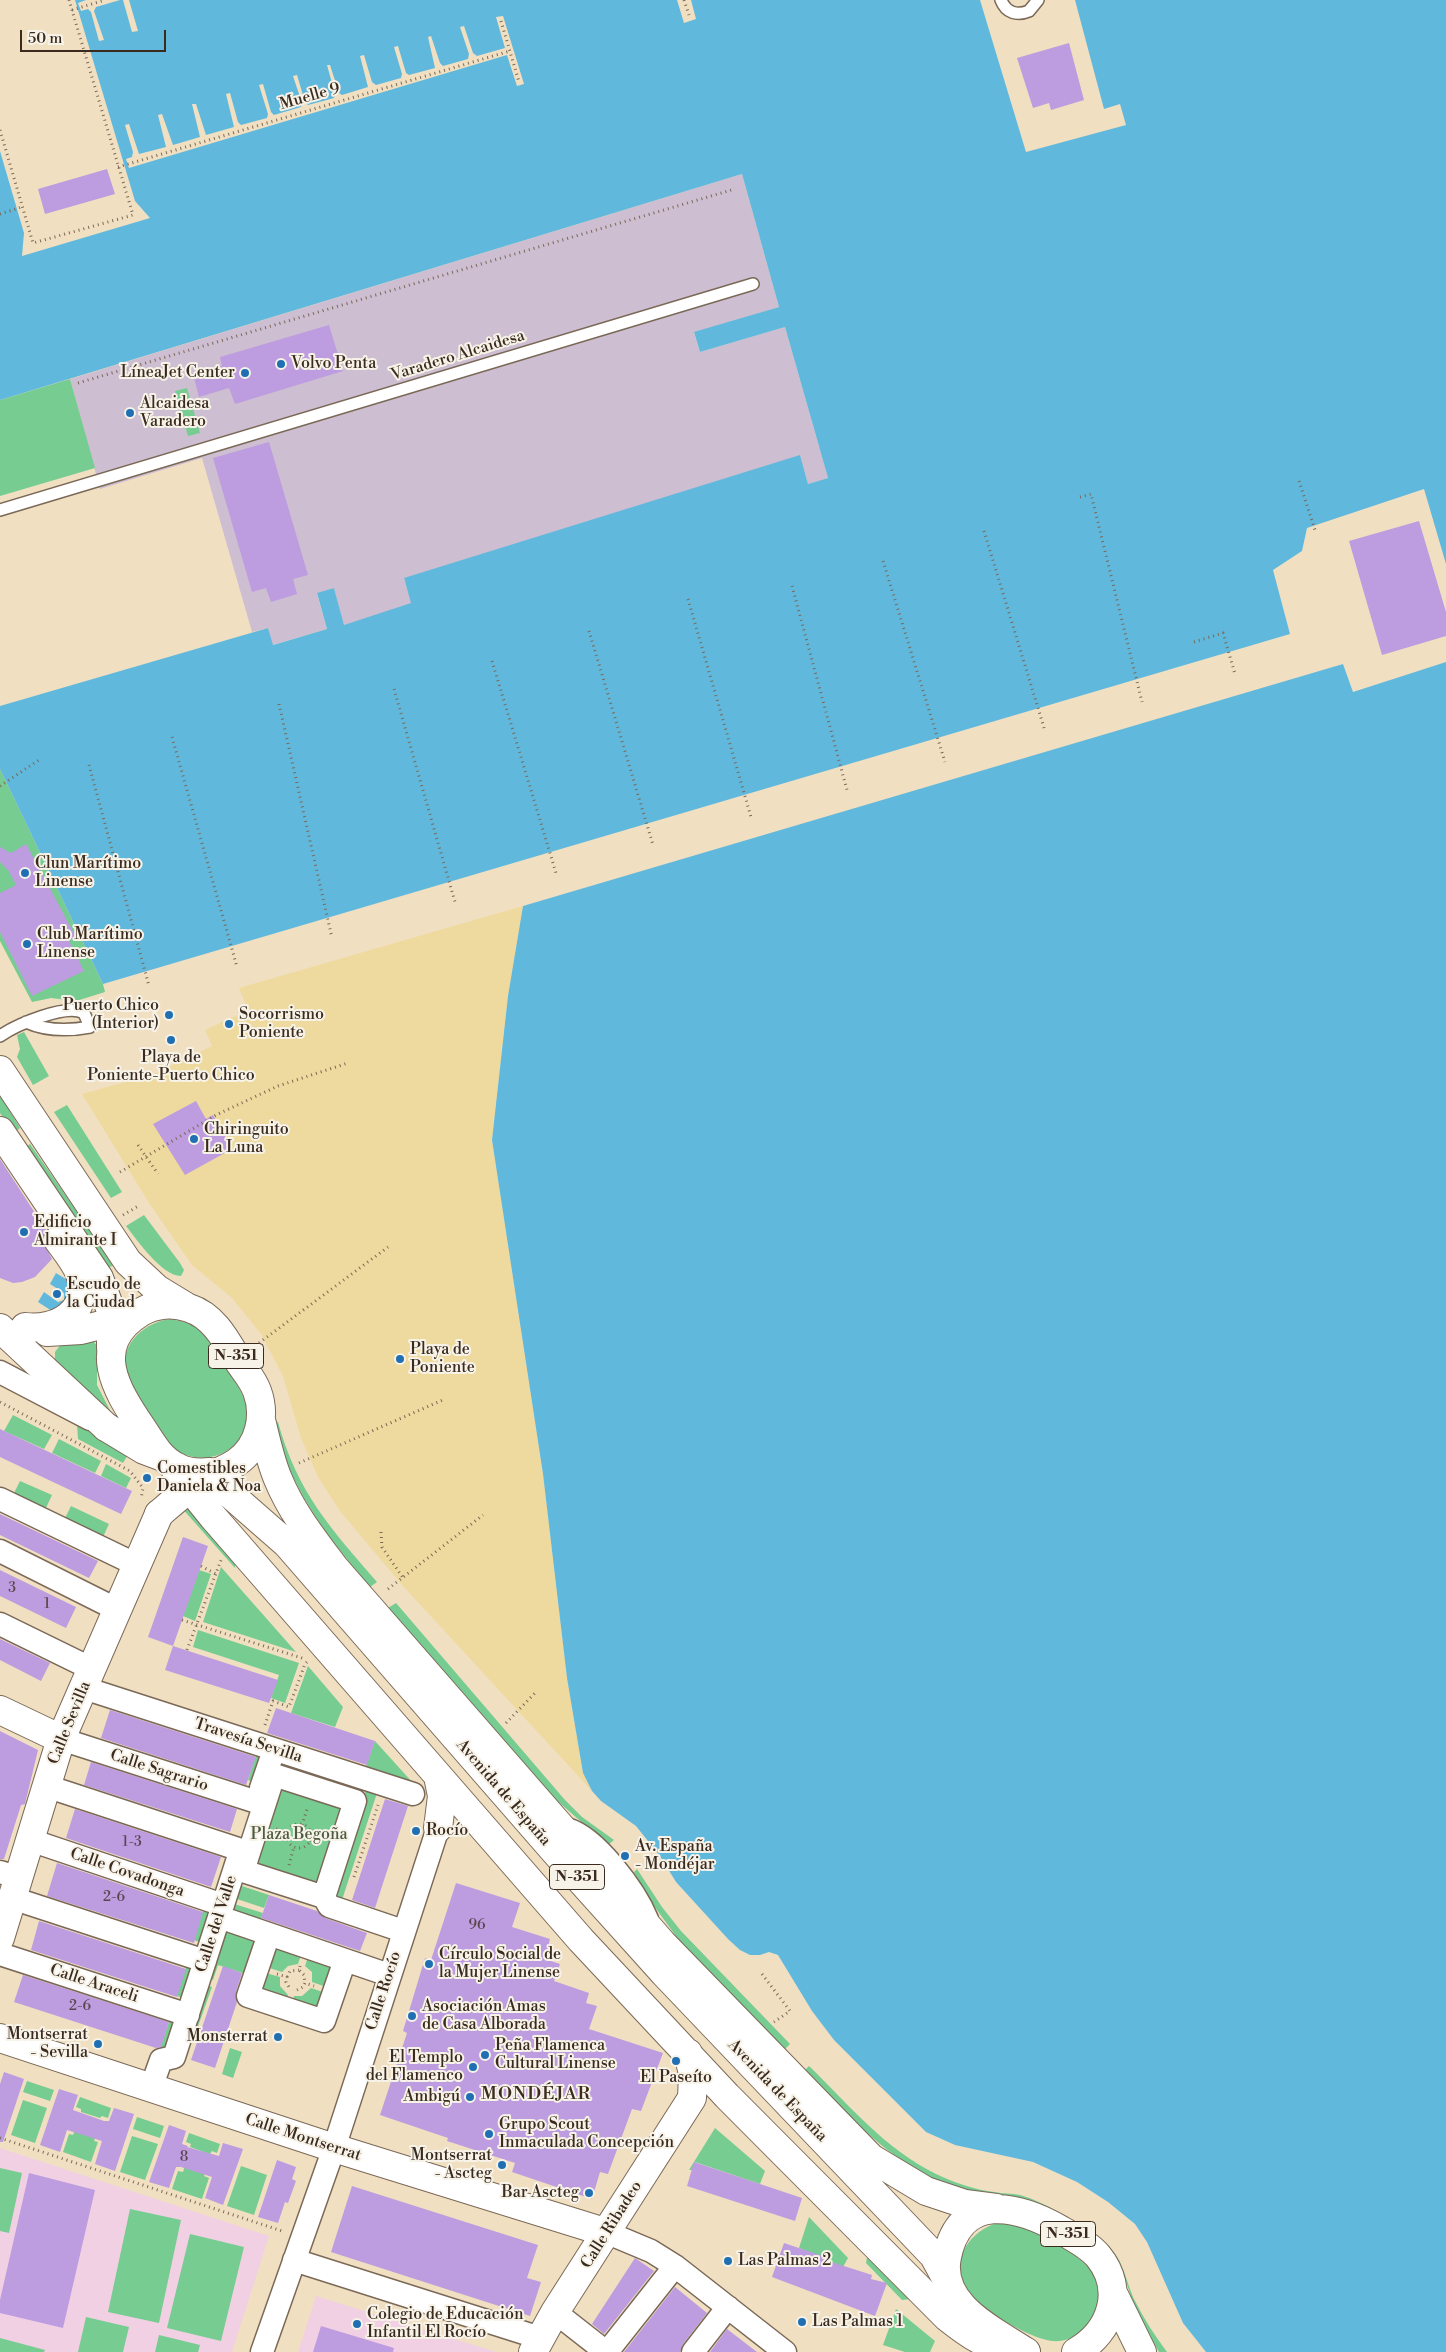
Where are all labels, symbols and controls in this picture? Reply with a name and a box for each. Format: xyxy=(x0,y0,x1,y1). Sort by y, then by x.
scale bar xyxy=(22,20,169,52)
text: 50 m xyxy=(28,29,62,48)
street label: Muelle 9 xyxy=(278,79,342,115)
street label: Varadero Alcaidesa xyxy=(389,327,527,385)
place label: Volvo Penta xyxy=(291,354,376,374)
marker: Volvo Penta xyxy=(275,358,287,370)
place label: LíneaJet Center xyxy=(120,363,235,383)
marker: LíneaJet Center xyxy=(239,367,251,379)
place label: Alcaidesa Varadero xyxy=(140,394,209,432)
marker: Alcaidesa Varadero xyxy=(124,407,136,419)
place label: Clun Marítimo Linense xyxy=(35,854,141,892)
marker: Clun Marítimo Linense xyxy=(19,867,31,879)
place label: Club Marítimo Linense xyxy=(37,925,143,963)
marker: Club Marítimo Linense xyxy=(21,938,33,950)
place label: Puerto Chico (Interior) xyxy=(63,996,159,1034)
place label: Socorrismo Poniente xyxy=(239,1005,324,1043)
marker: Puerto Chico (Interior) xyxy=(163,1009,175,1021)
marker: Socorrismo Poniente xyxy=(223,1018,235,1030)
marker: Playa de Poniente-Puerto Chico xyxy=(165,1034,177,1046)
place label: Playa de Poniente-Puerto Chico xyxy=(87,1048,255,1086)
place label: Chiringuito La Luna xyxy=(204,1120,289,1158)
marker: Chiringuito La Luna xyxy=(188,1133,200,1145)
place label: Edificio Almirante I xyxy=(34,1213,116,1251)
marker: Edificio Almirante I xyxy=(18,1226,30,1238)
place label: Escudo de la Ciudad xyxy=(67,1275,141,1313)
marker: Escudo de la Ciudad xyxy=(51,1288,63,1300)
place label: Playa de Poniente xyxy=(410,1340,475,1378)
road number: N-351 xyxy=(208,1344,264,1368)
marker: Playa de Poniente xyxy=(394,1353,406,1365)
place label: Comestibles Daniela & Noa xyxy=(157,1459,261,1497)
marker: Comestibles Daniela & Noa xyxy=(141,1472,153,1484)
house number: 3 xyxy=(8,1581,16,1597)
house number: 1 xyxy=(44,1597,50,1613)
street label: Calle Sevilla xyxy=(45,1679,95,1767)
street label: Travesía Sevilla xyxy=(191,1714,305,1768)
street label: Avenida de España xyxy=(452,1736,554,1850)
street label: Calle Sagrario xyxy=(107,1746,211,1796)
place label: Rocío xyxy=(426,1821,468,1841)
park label: Plaza Begoña xyxy=(250,1825,348,1845)
marker: Rocío xyxy=(410,1825,422,1837)
house number: 1-3 xyxy=(122,1835,142,1851)
place label: Av. España - Mondéjar xyxy=(635,1837,715,1875)
street label: Calle Covadonga xyxy=(67,1844,187,1902)
marker: Av. España - Mondéjar xyxy=(619,1850,631,1862)
road number: N-351 xyxy=(550,1864,604,1890)
street label: Calle del Valle xyxy=(192,1873,242,1975)
house number: 2-6 xyxy=(103,1890,125,1906)
house number: 96 xyxy=(469,1918,485,1934)
place label: Círculo Social de la Mujer Linense xyxy=(439,1945,561,1983)
street label: Calle Rocío xyxy=(362,1949,406,2033)
marker: Círculo Social de la Mujer Linense xyxy=(423,1958,435,1970)
street label: Calle Araceli xyxy=(47,1961,141,2007)
place label: Asociación Amas de Casa Alborada xyxy=(422,1997,546,2035)
house number: 2-6 xyxy=(69,1999,91,2015)
marker: Asociación Amas de Casa Alborada xyxy=(406,2010,418,2022)
place label: Montserrat - Sevilla xyxy=(7,2025,88,2063)
place label: Monsterrat xyxy=(187,2027,268,2047)
marker: Monsterrat xyxy=(272,2031,284,2043)
place label: Peña Flamenca Cultural Linense xyxy=(495,2036,616,2074)
street label: Avenida de España xyxy=(723,2036,831,2146)
marker: Montserrat - Sevilla xyxy=(92,2038,104,2050)
place label: El Templo del Flamenco xyxy=(366,2048,463,2086)
marker: Peña Flamenca Cultural Linense xyxy=(479,2049,491,2061)
marker: El Paseíto xyxy=(670,2055,682,2067)
marker: El Templo del Flamenco xyxy=(467,2061,479,2073)
place label: El Paseíto xyxy=(640,2068,712,2088)
district label: MONDÉJAR xyxy=(480,2084,592,2106)
place label: Ambigú xyxy=(403,2087,460,2107)
marker: Ambigú xyxy=(464,2091,476,2103)
street label: Calle Montserrat xyxy=(242,2110,364,2166)
place label: Grupo Scout Inmaculada Concepción xyxy=(499,2115,674,2153)
marker: Grupo Scout Inmaculada Concepción xyxy=(483,2128,495,2140)
place label: Montserrat - Ascteg xyxy=(411,2146,492,2184)
house number: 8 xyxy=(180,2150,188,2166)
marker: Montserrat - Ascteg xyxy=(496,2159,508,2171)
street label: Calle Ribadeo xyxy=(577,2178,647,2272)
place label: Bar Ascteg xyxy=(501,2183,579,2203)
marker: Bar Ascteg xyxy=(583,2187,595,2199)
road number: N-351 xyxy=(1040,2222,1096,2246)
place label: Las Palmas 2 xyxy=(738,2251,831,2271)
marker: Las Palmas 2 xyxy=(722,2255,734,2267)
place label: Colegio de Educación Infantil El Rocío xyxy=(367,2305,523,2343)
place label: Las Palmas 1 xyxy=(812,2312,903,2332)
marker: Las Palmas 1 xyxy=(796,2316,808,2328)
marker: Colegio de Educación Infantil El Rocío xyxy=(351,2318,363,2330)

